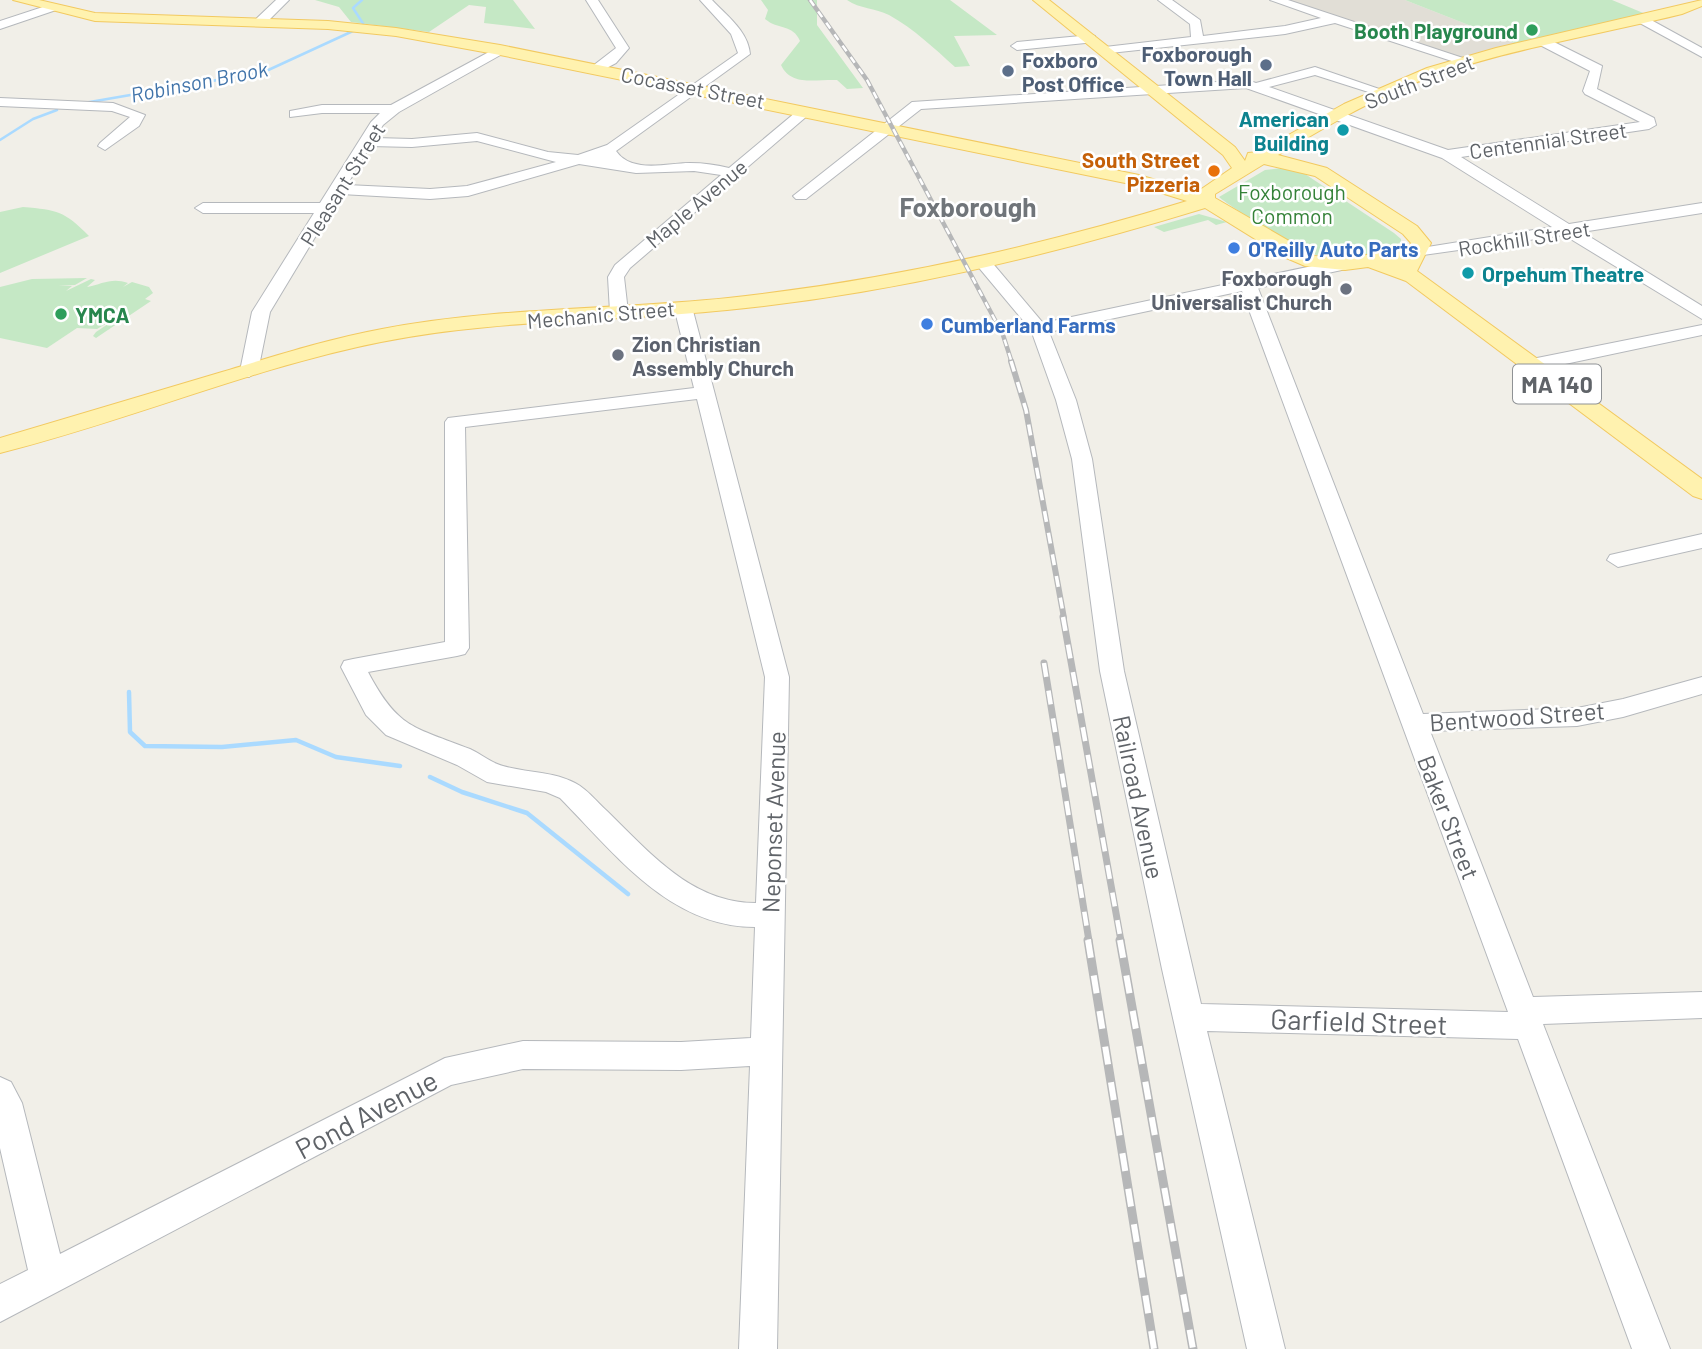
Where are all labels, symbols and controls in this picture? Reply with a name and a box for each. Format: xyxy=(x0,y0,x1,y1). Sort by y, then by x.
place label: Booth Playground xyxy=(1354,18,1518,43)
marker: Booth Playground xyxy=(1524,22,1540,38)
place label: Foxborough Town Hall xyxy=(1141,41,1252,90)
place label: Foxboro Post Office xyxy=(1022,47,1124,96)
street label: South Street xyxy=(1361,49,1477,113)
water label: Robinson Brook xyxy=(128,55,271,107)
marker: Foxborough Town Hall xyxy=(1258,57,1274,73)
street label: Cocasset Street xyxy=(619,61,767,113)
marker: Foxboro Post Office xyxy=(1000,63,1016,79)
place label: American Building xyxy=(1239,106,1329,155)
street label: Centennial Street xyxy=(1468,117,1628,163)
street label: Pleasant Street xyxy=(294,118,390,250)
marker: American Building xyxy=(1335,122,1351,138)
place label: South Street Pizzeria xyxy=(1082,147,1200,196)
street label: Maple Avenue xyxy=(640,153,752,253)
marker: South Street Pizzeria xyxy=(1206,163,1222,179)
park label: Foxborough Common xyxy=(1238,179,1346,228)
district label: Foxborough xyxy=(900,191,1036,222)
street label: Rockhill Street xyxy=(1456,215,1592,261)
place label: O'Reilly Auto Parts xyxy=(1248,236,1419,261)
marker: O'Reilly Auto Parts xyxy=(1226,240,1242,256)
place label: Orpehum Theatre xyxy=(1482,261,1644,286)
place label: Foxborough Universalist Church xyxy=(1151,265,1332,314)
marker: Orpehum Theatre xyxy=(1460,265,1476,281)
marker: Foxborough Universalist Church xyxy=(1338,281,1354,297)
street label: Mechanic Street xyxy=(526,295,676,333)
place label: YMCA xyxy=(75,302,130,327)
marker: YMCA xyxy=(53,306,69,322)
place label: Cumberland Farms xyxy=(941,312,1116,337)
marker: Cumberland Farms xyxy=(919,316,935,332)
place label: Zion Christian Assembly Church xyxy=(632,331,794,380)
marker: Zion Christian Assembly Church xyxy=(610,347,626,363)
road number: MA 140 xyxy=(1513,364,1601,404)
street label: Bentwood Street xyxy=(1428,695,1606,737)
street label: Railroad Avenue xyxy=(1107,712,1171,882)
street label: Neponset Avenue xyxy=(755,731,791,913)
street label: Baker Street xyxy=(1412,751,1486,883)
street label: Garfield Street xyxy=(1270,1001,1448,1041)
street label: Pond Avenue xyxy=(289,1062,443,1166)

